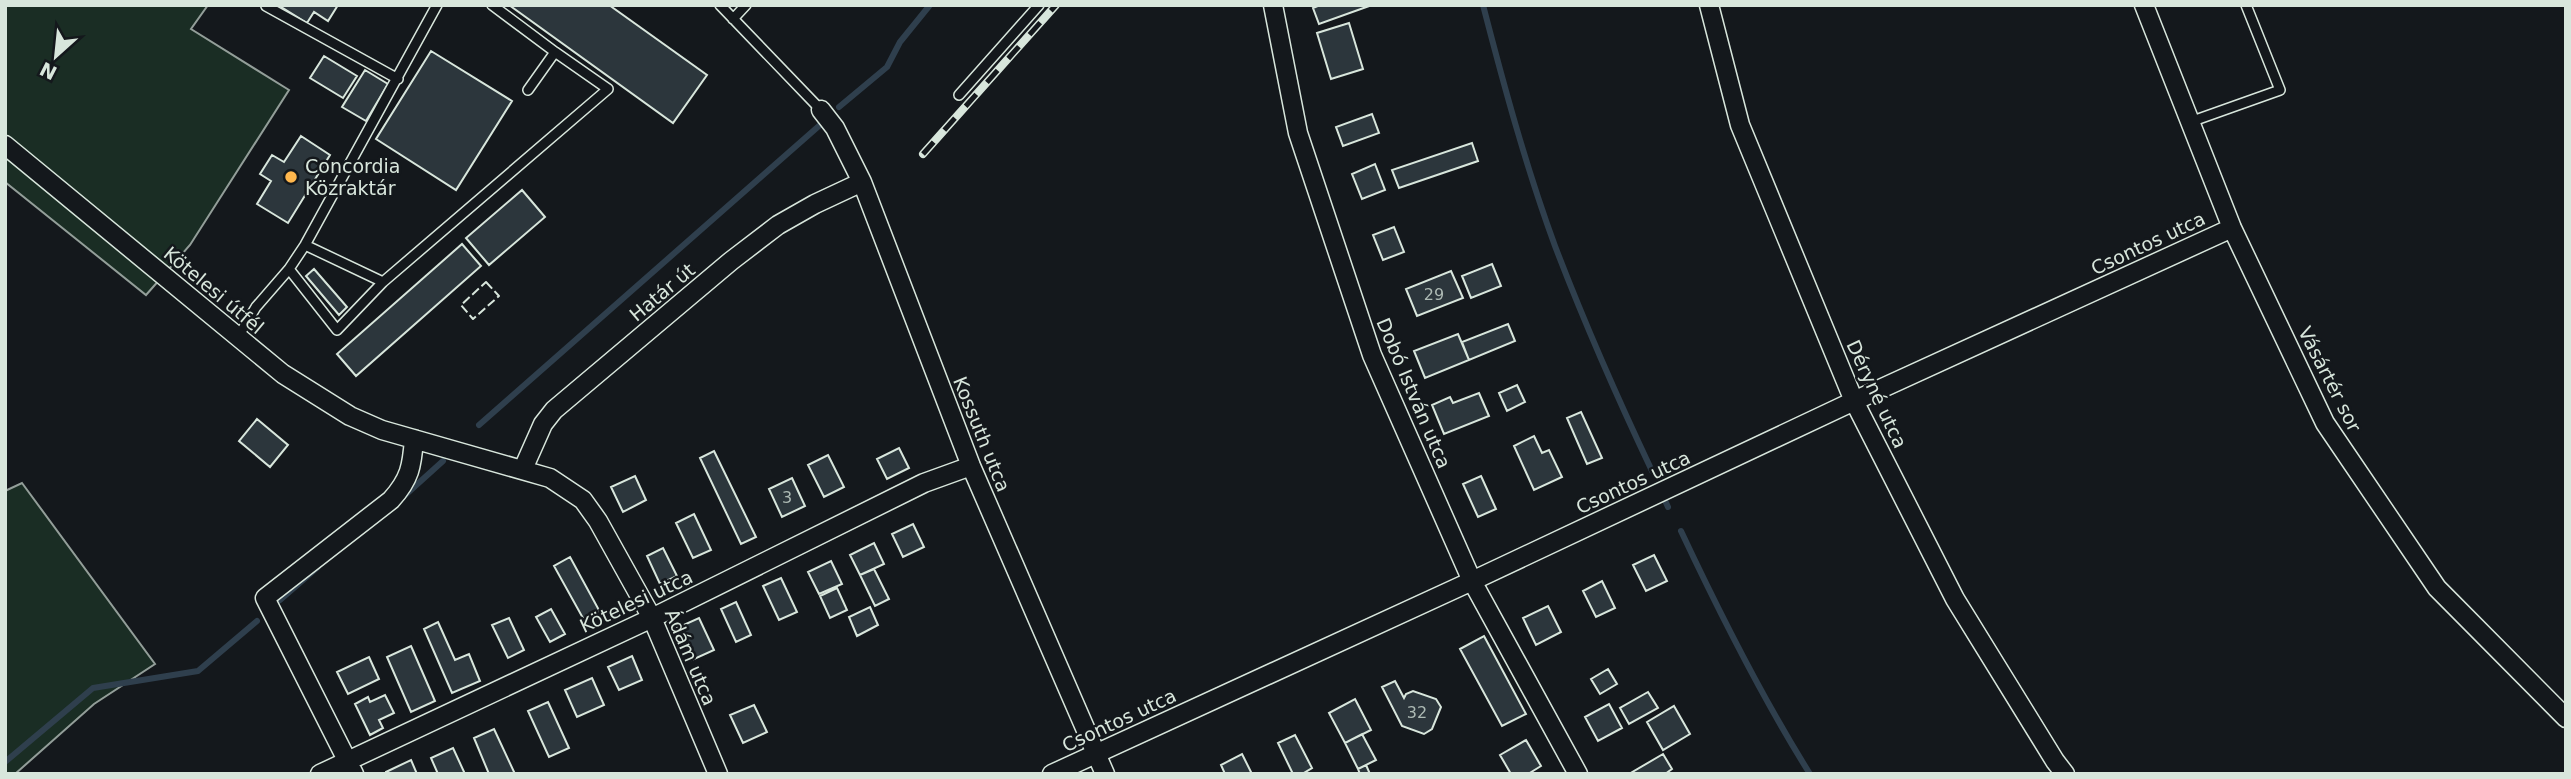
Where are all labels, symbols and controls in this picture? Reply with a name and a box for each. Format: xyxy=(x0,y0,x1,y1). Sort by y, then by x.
north arrow xyxy=(21,21,91,91)
text: N xyxy=(36,58,60,85)
place label: Concordia Közraktár xyxy=(305,155,400,199)
marker: Concordia Közraktár xyxy=(283,169,299,185)
street label: Csontos utca xyxy=(2087,207,2209,279)
street label: Kötelesi útfél xyxy=(160,242,268,338)
street label: Határ út xyxy=(625,258,699,326)
house number: 29 xyxy=(1424,285,1444,304)
street label: Dobó István utca xyxy=(1372,314,1456,472)
street label: Vásártér sor xyxy=(2294,323,2366,435)
street label: Déryné utca xyxy=(1842,336,1912,452)
street label: Kossuth utca xyxy=(949,373,1015,495)
street label: Csontos utca xyxy=(1572,446,1694,518)
house number: 3 xyxy=(782,488,792,507)
street label: Kötelesi utca xyxy=(576,565,696,637)
street label: Ádám utca xyxy=(661,606,721,708)
street label: Csontos utca xyxy=(1058,684,1180,756)
house number: 32 xyxy=(1407,703,1427,722)

